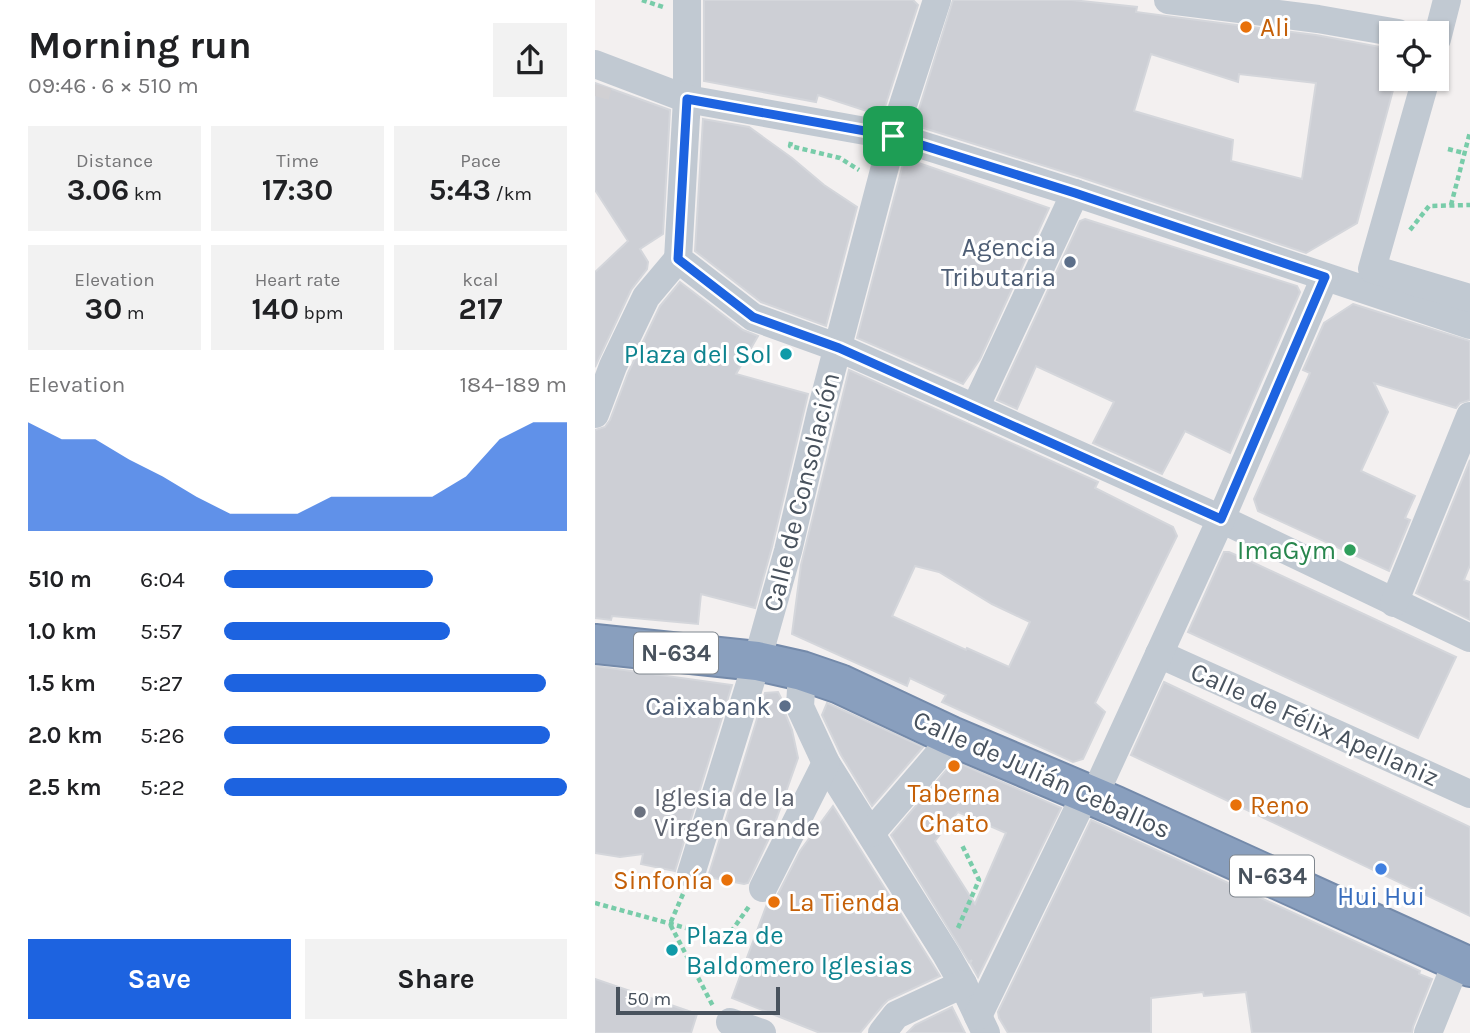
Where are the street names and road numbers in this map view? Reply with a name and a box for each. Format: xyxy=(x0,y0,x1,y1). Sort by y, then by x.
street label: Calle de Consolación xyxy=(757,369,846,615)
road number: N-634 xyxy=(634,632,718,674)
street label: Calle de Félix Apellaniz xyxy=(1186,656,1444,793)
street label: Calle de Julián Ceballos xyxy=(908,704,1175,845)
road number: N-634 xyxy=(1230,856,1314,896)

